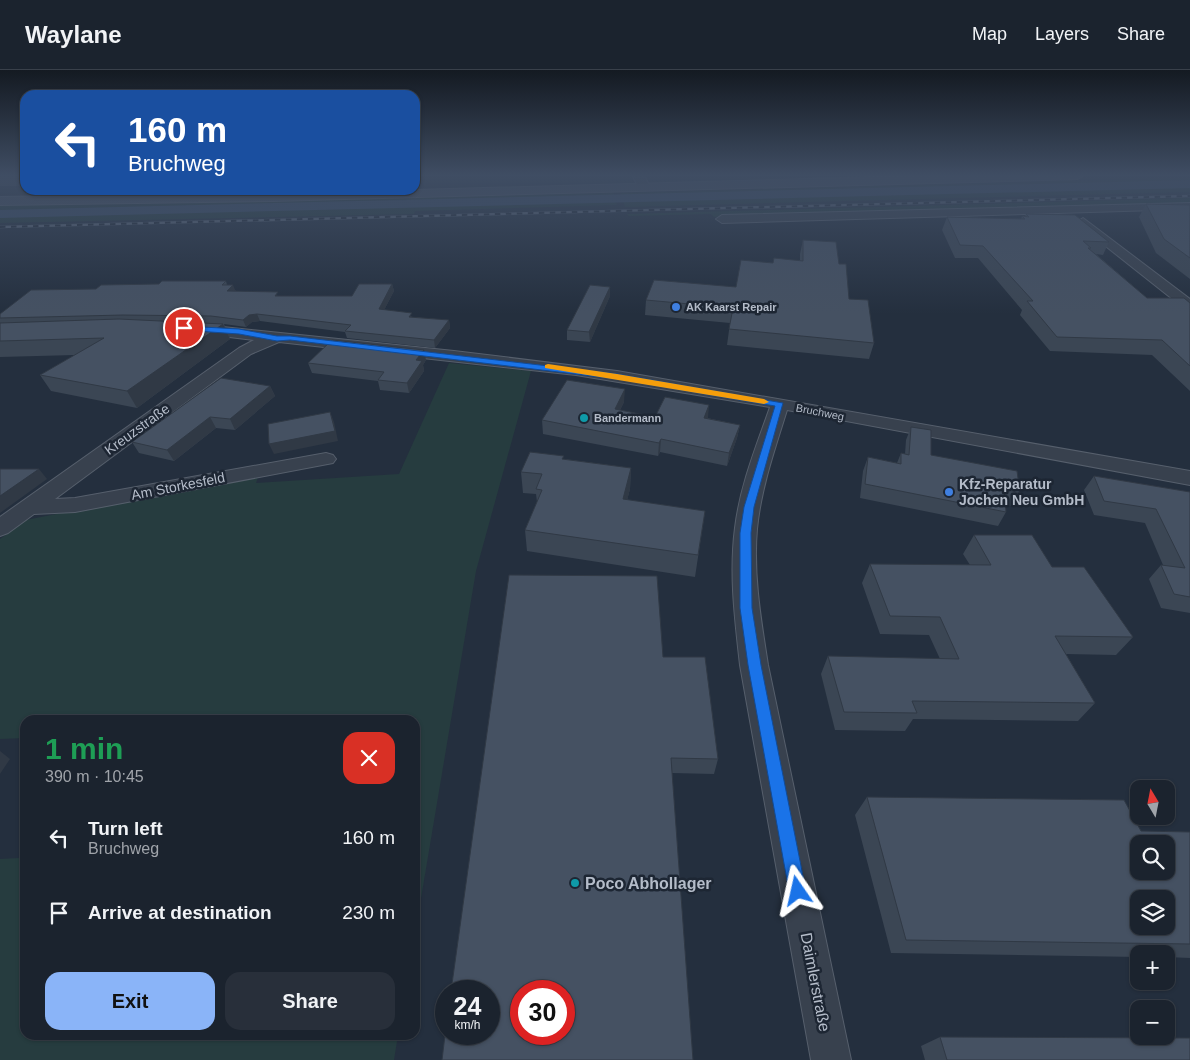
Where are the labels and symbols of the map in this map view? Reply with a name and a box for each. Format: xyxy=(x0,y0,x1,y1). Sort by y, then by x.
marker: AK Kaarst Repair xyxy=(670,301,682,313)
place label: AK Kaarst Repair xyxy=(686,301,777,313)
pin xyxy=(163,307,205,349)
street label: Kreuzstraße xyxy=(101,400,173,458)
street label: Bruchweg xyxy=(795,401,845,423)
marker: Bandermann xyxy=(578,412,590,424)
place label: Bandermann xyxy=(594,412,662,424)
street label: Am Storkesfeld xyxy=(130,469,226,503)
place label: Kfz-Reparatur Jochen Neu GmbH xyxy=(959,476,1084,508)
marker: Kfz-Reparatur Jochen Neu GmbH xyxy=(943,486,955,498)
north arrow xyxy=(1130,780,1175,825)
position arrow xyxy=(771,864,823,916)
place label: Poco Abhollager xyxy=(585,875,712,892)
marker: Poco Abhollager xyxy=(569,877,581,889)
street label: Daimlerstraße xyxy=(798,931,833,1033)
speed limit sign: 30 xyxy=(510,980,575,1045)

